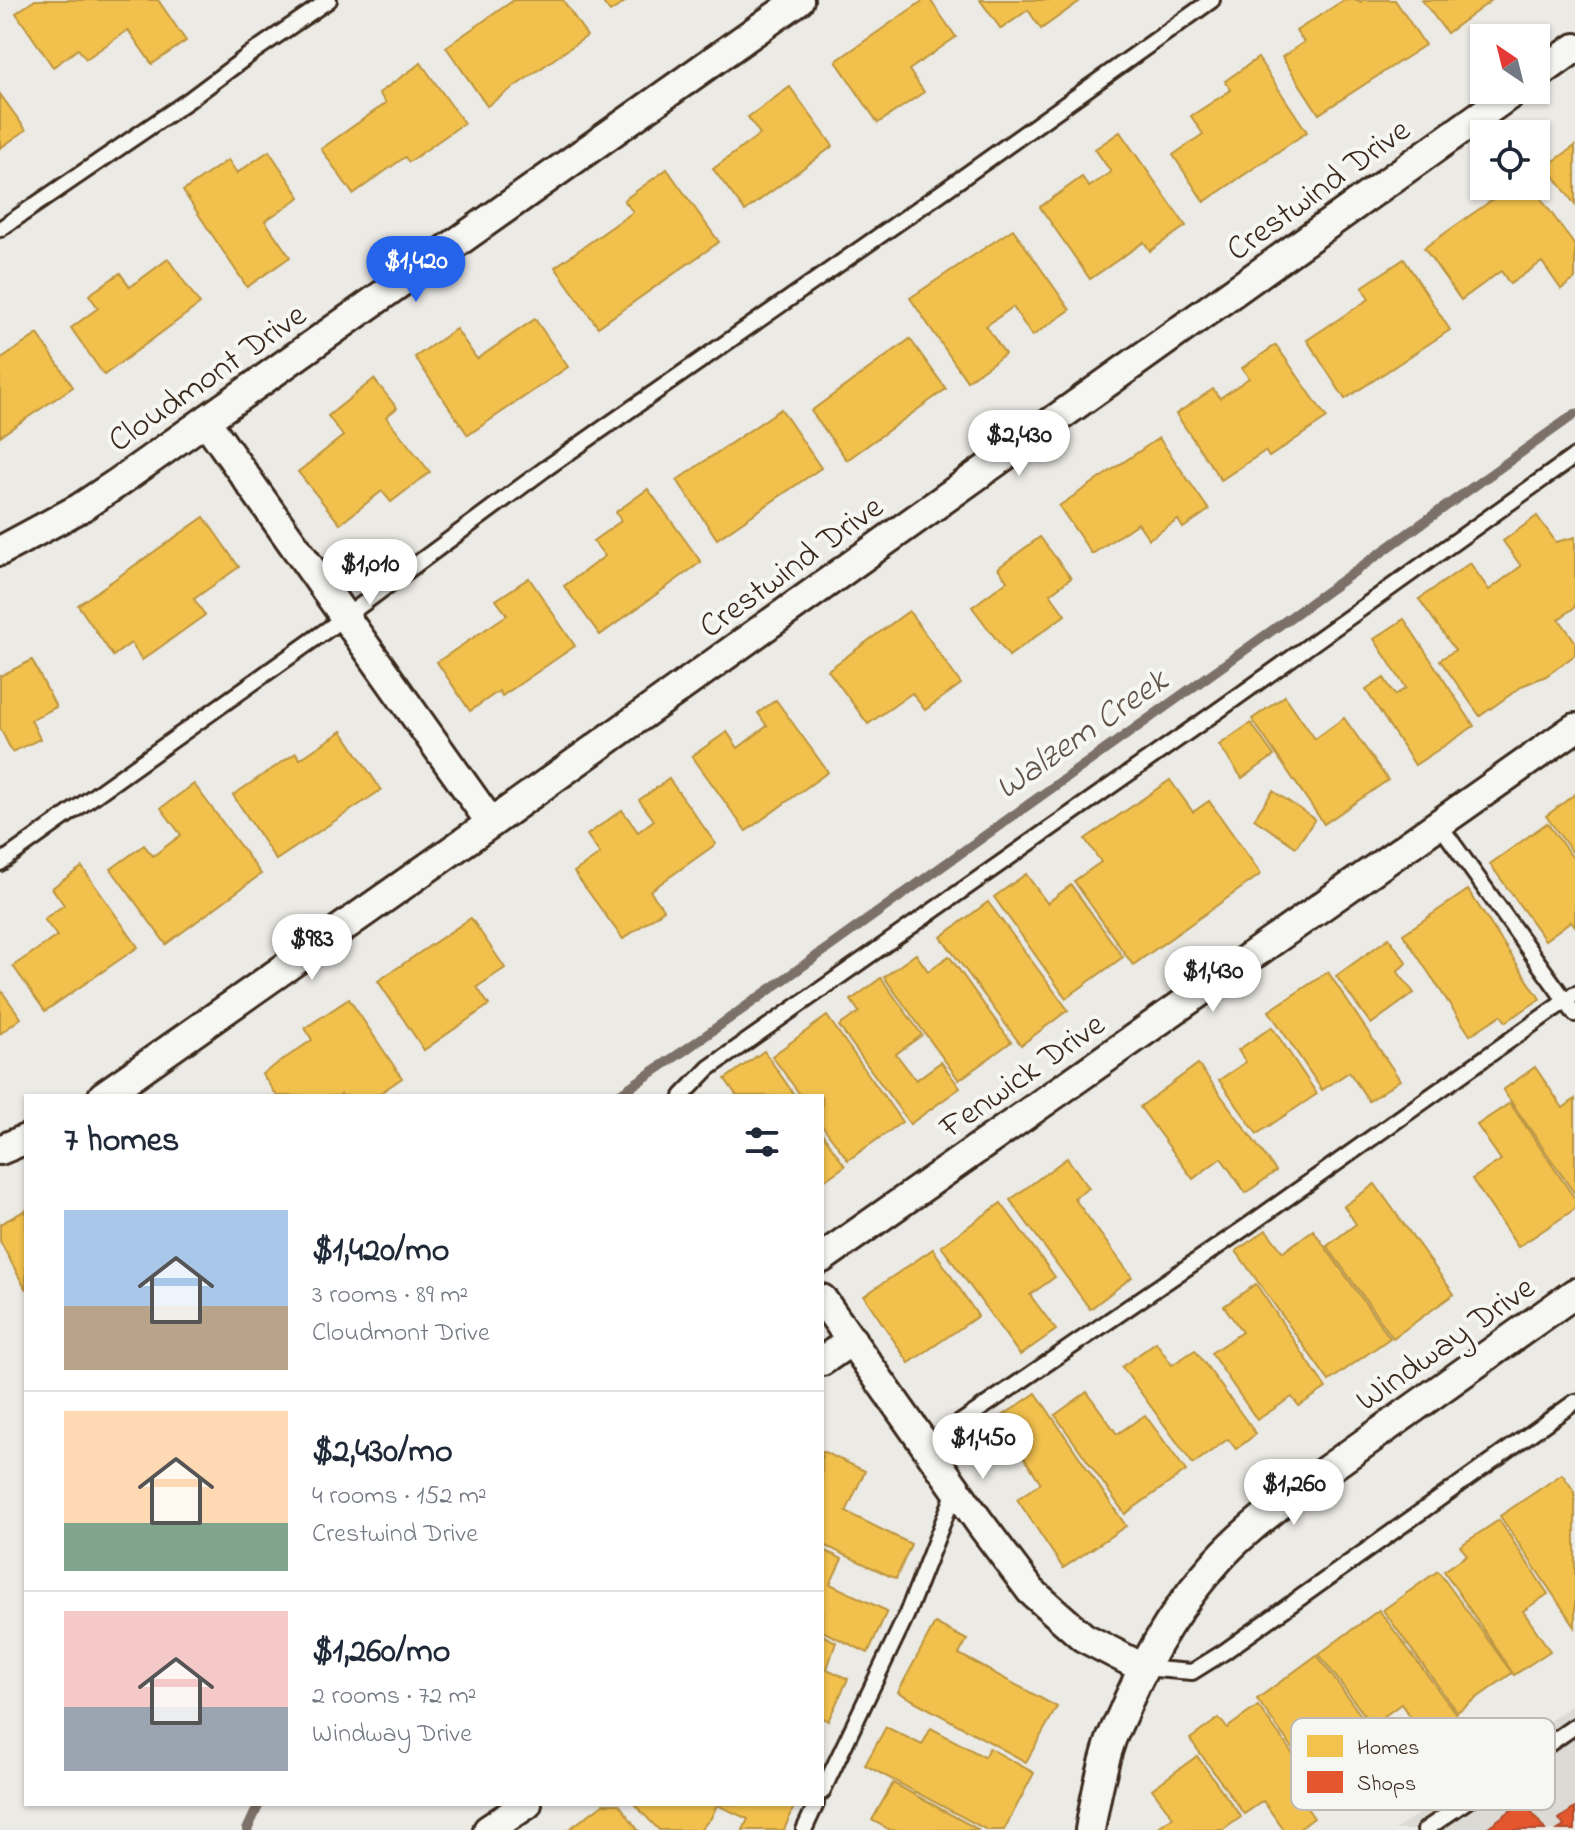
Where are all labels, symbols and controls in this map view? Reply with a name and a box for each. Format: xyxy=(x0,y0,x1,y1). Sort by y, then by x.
north arrow xyxy=(1470,24,1550,104)
map controls xyxy=(1470,24,1550,200)
street label: Crestwind Drive xyxy=(1217,107,1422,275)
button: locate xyxy=(1470,120,1550,200)
pin: $1,420 xyxy=(351,236,481,304)
text: $1,420 xyxy=(384,243,448,281)
street label: Cloudmont Drive xyxy=(99,292,318,466)
pin: $2,430 xyxy=(954,410,1084,478)
text: $2,430 xyxy=(986,417,1052,455)
street label: Crestwind Drive xyxy=(690,484,895,652)
pin: $1,010 xyxy=(305,539,435,607)
text: $1,010 xyxy=(340,546,400,584)
water label: Walzem Creek xyxy=(985,656,1181,815)
pin: $983 xyxy=(265,914,359,982)
text: $983 xyxy=(290,921,334,959)
pin: $1,430 xyxy=(1148,946,1278,1014)
text: $1,430 xyxy=(1182,953,1244,991)
street label: Fenwick Drive xyxy=(930,1001,1117,1153)
text: 7 homes xyxy=(64,1117,179,1167)
icon: filters xyxy=(740,1120,784,1164)
text: $1,420/mo xyxy=(312,1227,449,1277)
icon: home xyxy=(128,1242,224,1338)
street label: Windway Drive xyxy=(1346,1264,1547,1426)
text: 3 rooms · 89 m² xyxy=(312,1277,468,1315)
text: Cloudmont Drive xyxy=(312,1315,490,1353)
pin: $1,450 xyxy=(918,1413,1048,1481)
text: $1,450 xyxy=(950,1420,1016,1458)
text: $2,430/mo xyxy=(312,1428,453,1478)
icon: home xyxy=(128,1443,224,1539)
pin: $1,260 xyxy=(1229,1459,1359,1527)
text: $1,260 xyxy=(1262,1466,1326,1504)
text: 4 rooms · 152 m² xyxy=(312,1478,487,1516)
text: Crestwind Drive xyxy=(312,1516,478,1554)
text: $1,260/mo xyxy=(312,1628,450,1678)
icon: home xyxy=(128,1643,224,1739)
text: 2 rooms · 72 m² xyxy=(312,1678,477,1716)
text: Windway Drive xyxy=(312,1716,472,1754)
legend xyxy=(1291,1718,1555,1810)
text: Homes xyxy=(1357,1733,1419,1765)
text: Shops xyxy=(1357,1769,1416,1801)

